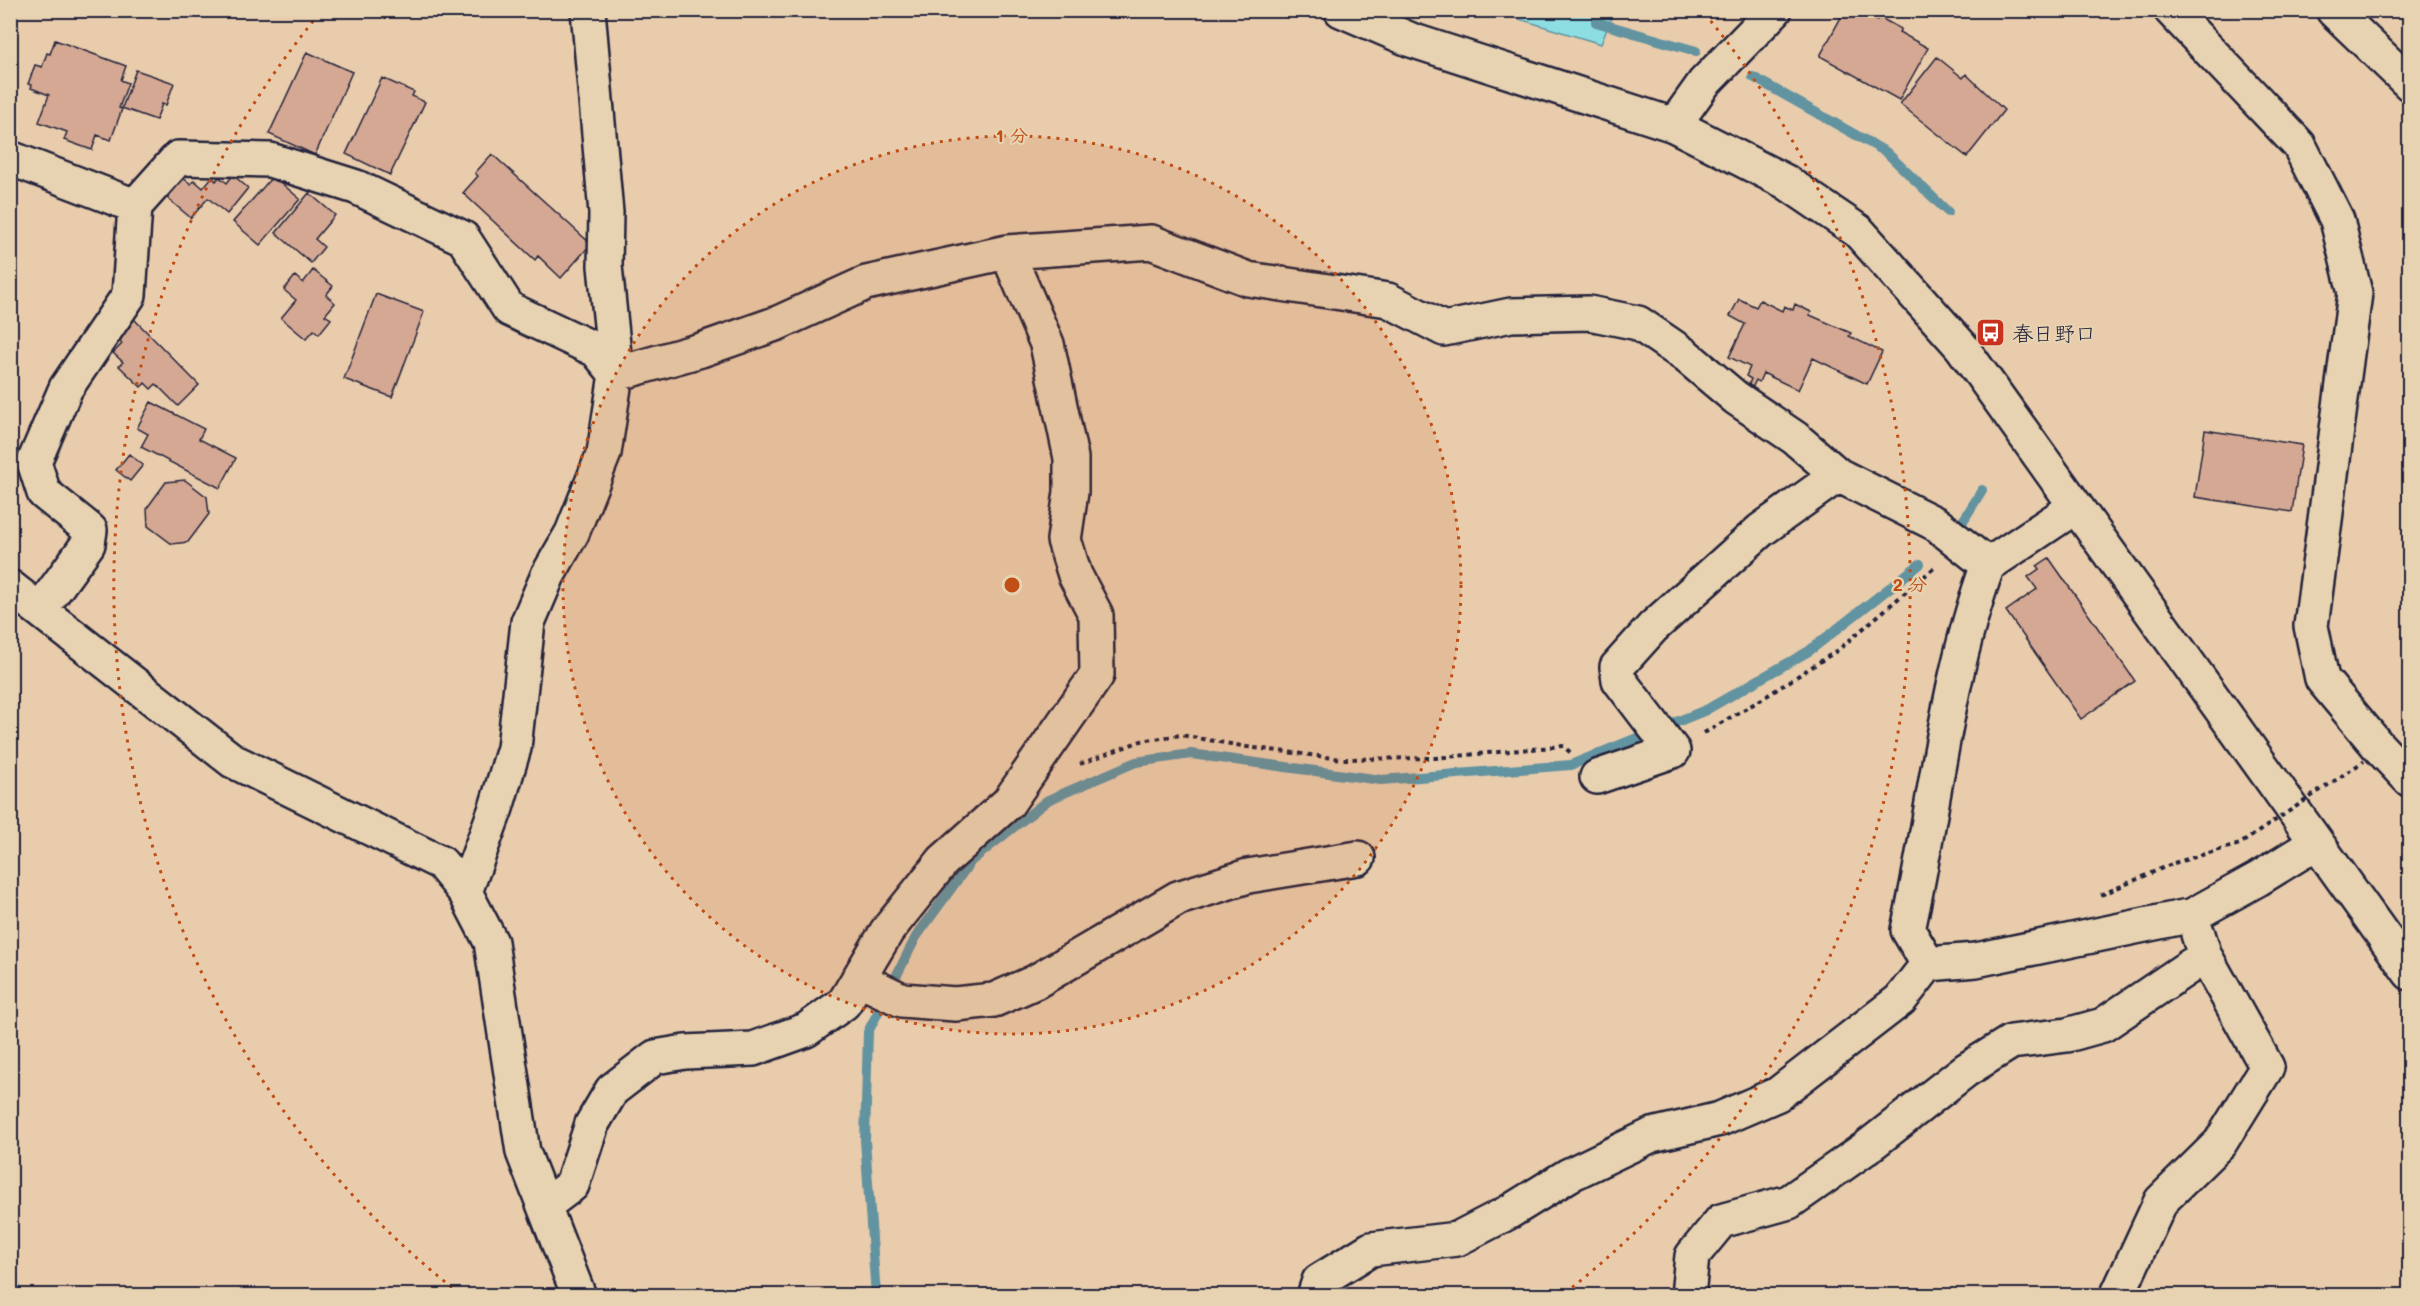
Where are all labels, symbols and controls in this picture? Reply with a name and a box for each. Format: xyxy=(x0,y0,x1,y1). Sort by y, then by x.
text: 1 分 xyxy=(996,123,1028,147)
bus stop icon: 春日野口 xyxy=(1975,316,2007,348)
place label: 春日野口 xyxy=(2012,319,2096,346)
text: 2 分 xyxy=(1893,572,1927,596)
centre of rings xyxy=(1002,575,1022,595)

